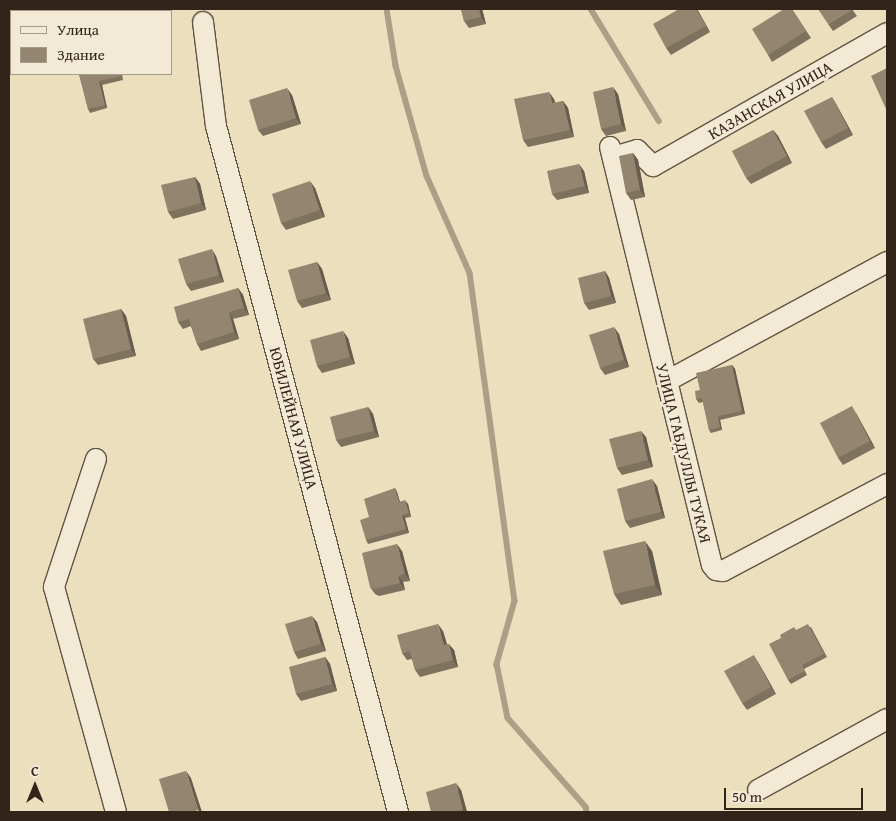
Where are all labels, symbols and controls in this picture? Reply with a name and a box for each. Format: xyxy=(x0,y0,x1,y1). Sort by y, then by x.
legend xyxy=(10,10,172,75)
text: Улица xyxy=(57,19,99,40)
text: Здание xyxy=(57,44,105,65)
street label: КАЗАНСКАЯ УЛИЦА xyxy=(705,57,835,143)
street label: ЮБИЛЕЙНАЯ УЛИЦА xyxy=(266,345,322,491)
street label: УЛИЦА ГАБДУЛЛЫ ТУКАЯ xyxy=(652,361,716,545)
north arrow xyxy=(10,761,60,811)
text: С xyxy=(31,761,39,781)
scale bar xyxy=(726,778,865,810)
text: 50 m xyxy=(732,786,762,807)

